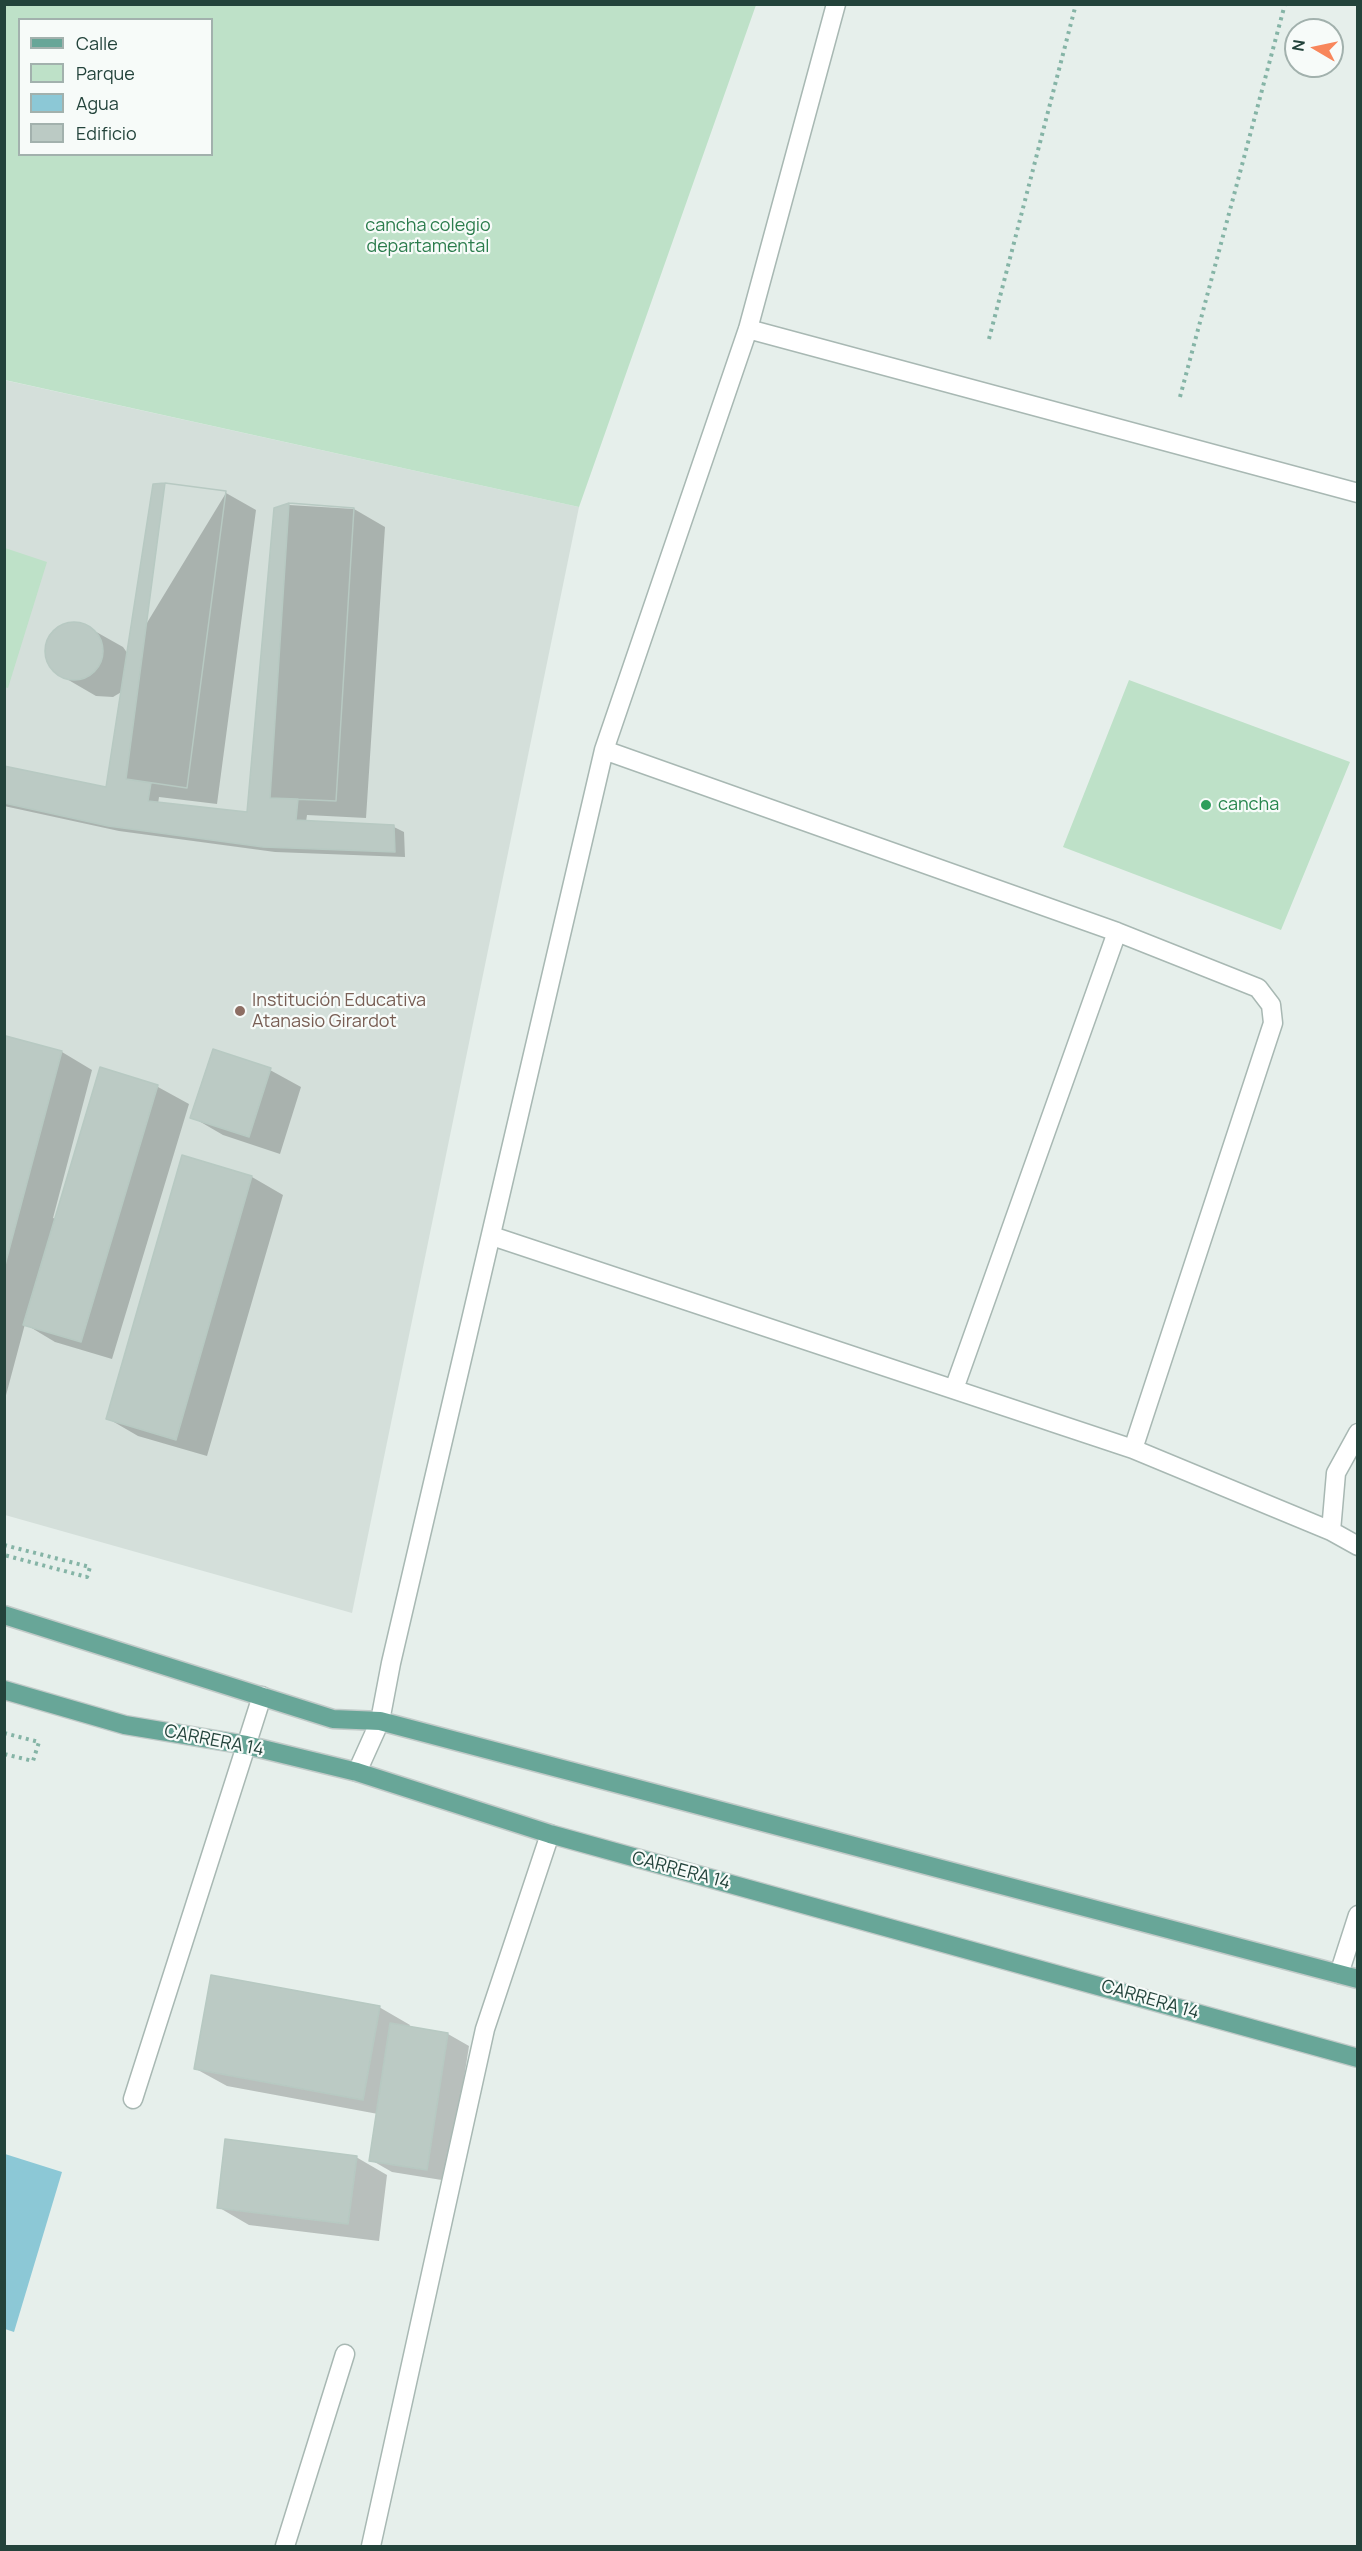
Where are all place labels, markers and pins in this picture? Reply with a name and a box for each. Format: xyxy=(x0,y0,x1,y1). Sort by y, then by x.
place label: cancha xyxy=(1218,794,1279,816)
marker: cancha xyxy=(1199,798,1213,812)
place label: Institución Educativa Atanasio Girardot xyxy=(252,990,426,1032)
marker: Institución Educativa Atanasio Girardot xyxy=(233,1004,247,1018)

